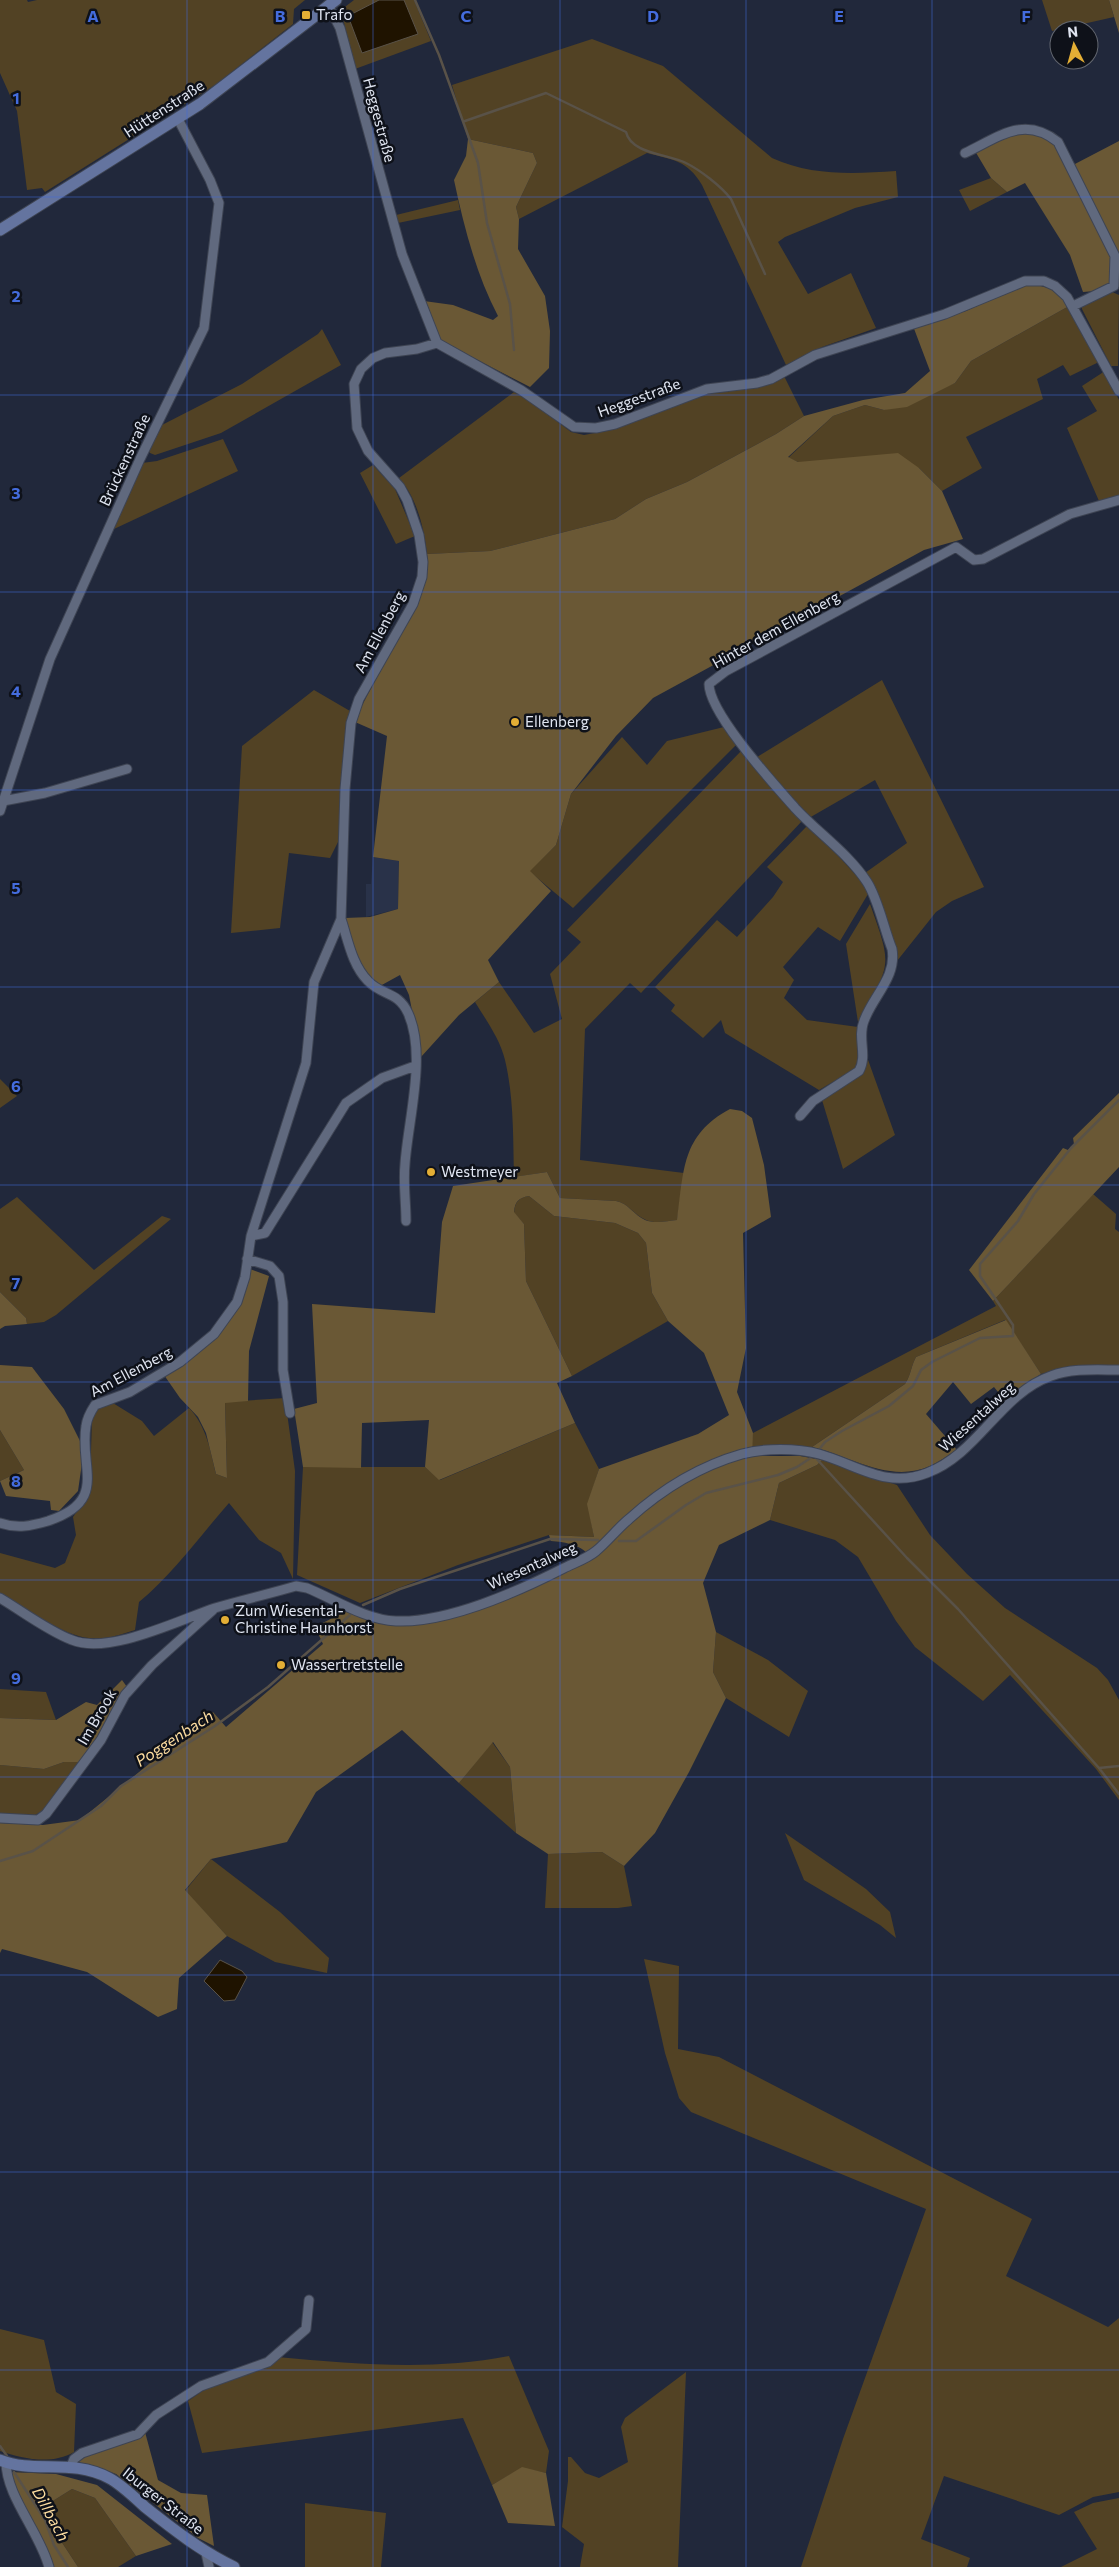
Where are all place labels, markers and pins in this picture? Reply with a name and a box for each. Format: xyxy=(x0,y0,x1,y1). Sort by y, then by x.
place label: Trafo xyxy=(316,5,353,23)
marker: Trafo xyxy=(300,9,312,21)
place label: Ellenberg xyxy=(525,712,589,730)
marker: Ellenberg xyxy=(509,716,521,728)
place label: Westmeyer xyxy=(441,1162,518,1180)
marker: Westmeyer xyxy=(425,1166,437,1178)
place label: Zum Wiesental- Christine Haunhorst xyxy=(235,1601,372,1636)
marker: Zum Wiesental- Christine Haunhorst xyxy=(219,1614,231,1626)
place label: Wassertretstelle xyxy=(291,1655,403,1673)
marker: Wassertretstelle xyxy=(275,1659,287,1671)

